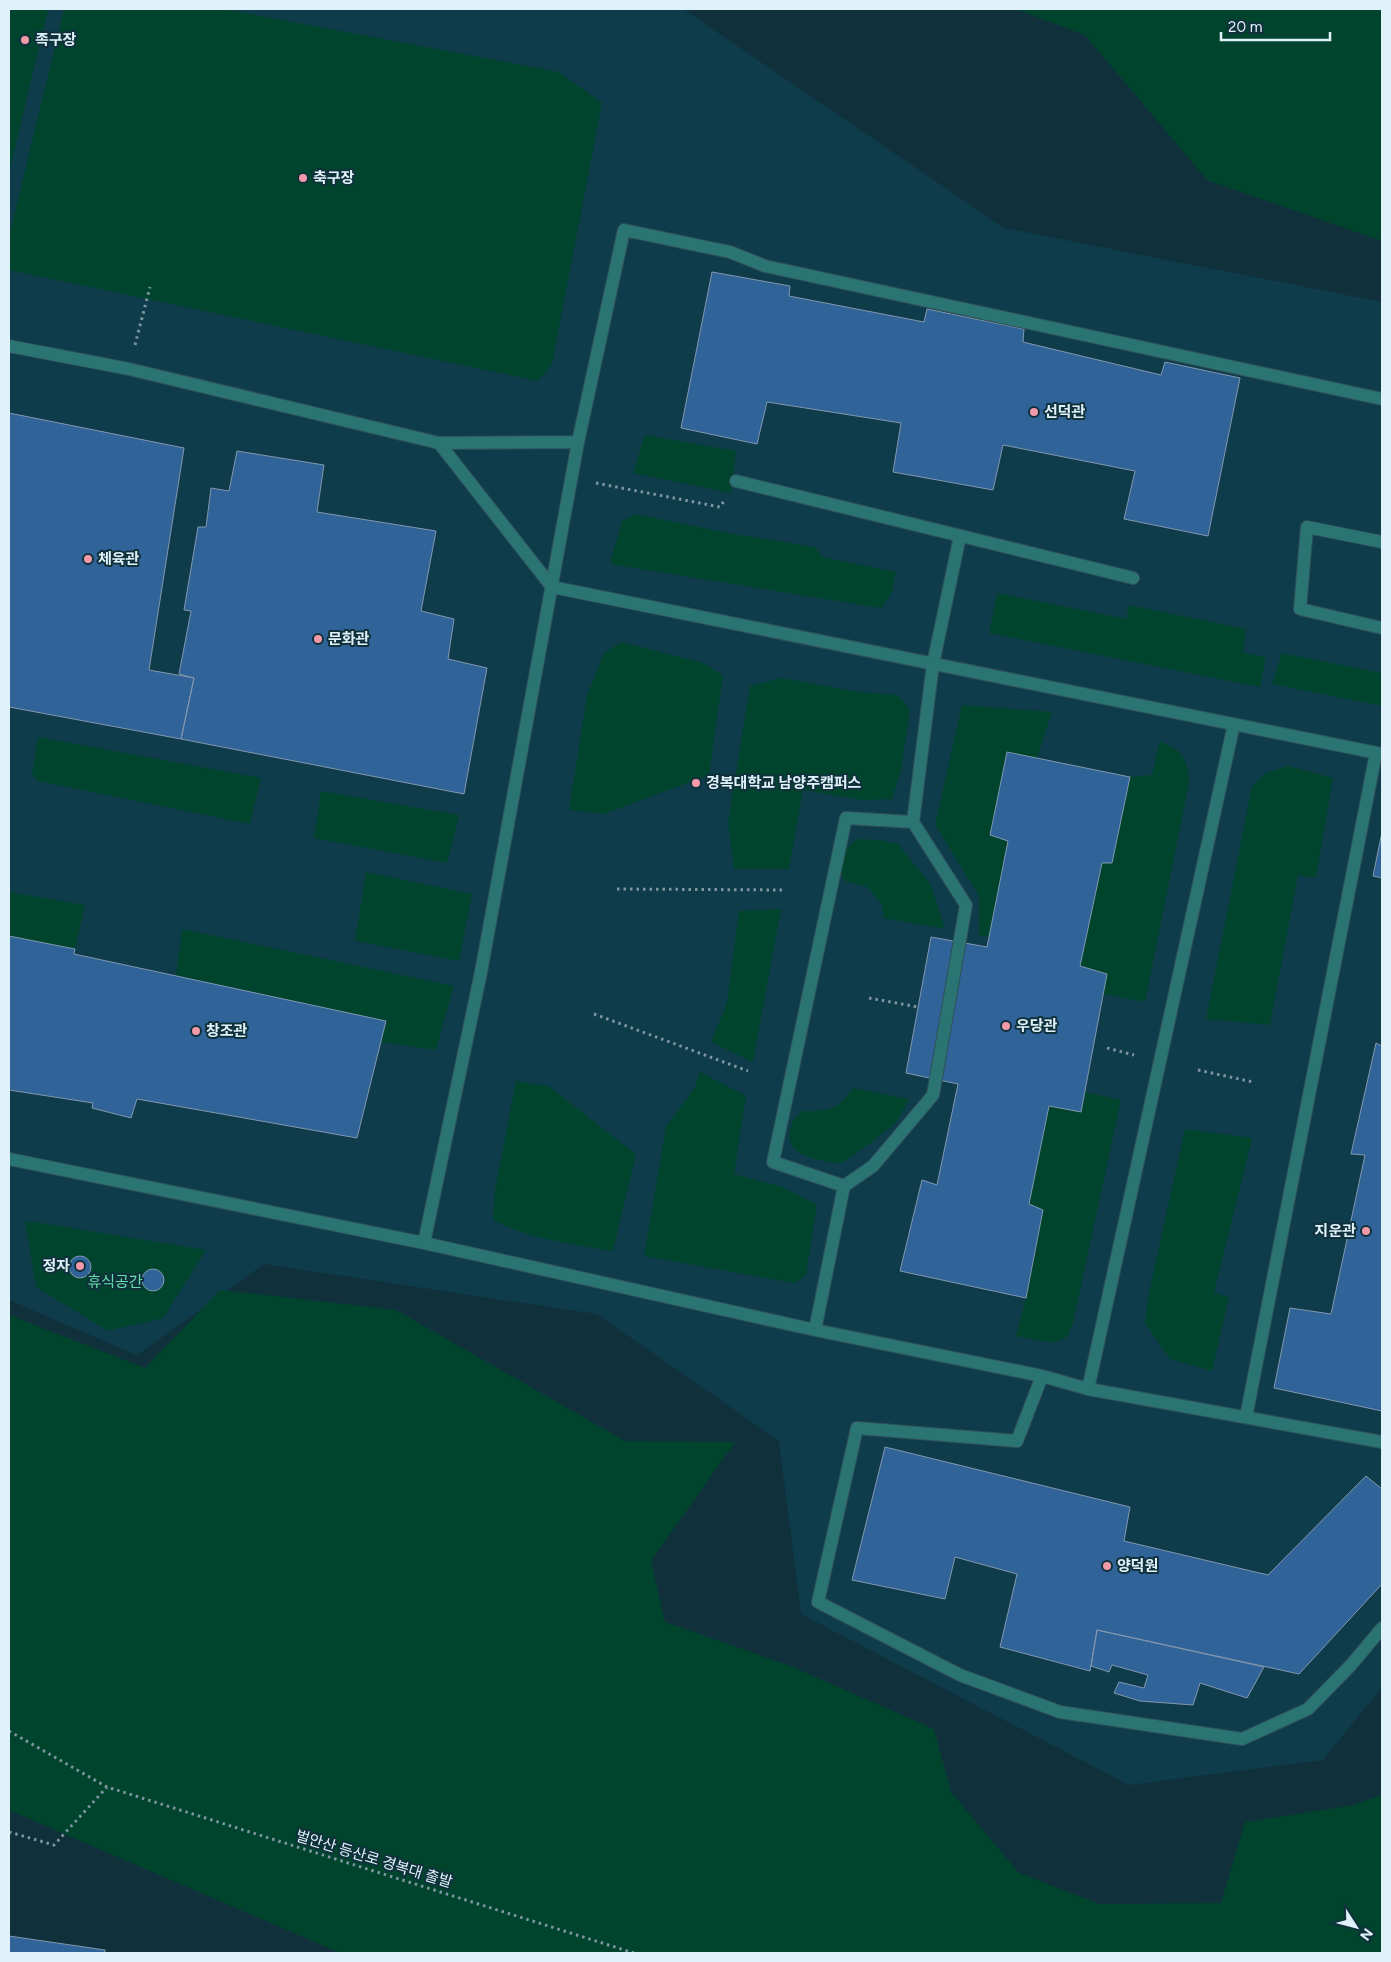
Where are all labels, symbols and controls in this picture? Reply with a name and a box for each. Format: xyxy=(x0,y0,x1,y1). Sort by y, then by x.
scale bar xyxy=(1221,10,1330,42)
text: 20 m xyxy=(1228,18,1262,36)
place label: 족구장 xyxy=(35,31,77,49)
marker: 족구장 xyxy=(19,34,31,46)
place label: 축구장 xyxy=(313,169,355,187)
marker: 축구장 xyxy=(297,172,309,184)
place label: 선덕관 xyxy=(1044,403,1086,421)
marker: 선덕관 xyxy=(1028,406,1040,418)
place label: 체육관 xyxy=(98,550,140,568)
marker: 체육관 xyxy=(82,553,94,565)
place label: 문화관 xyxy=(328,630,370,648)
marker: 문화관 xyxy=(312,633,324,645)
place label: 경복대학교 남양주캠퍼스 xyxy=(706,774,862,792)
marker: 경복대학교 남양주캠퍼스 xyxy=(690,777,702,789)
place label: 우당관 xyxy=(1016,1017,1058,1035)
marker: 우당관 xyxy=(1000,1020,1012,1032)
place label: 창조관 xyxy=(206,1022,248,1040)
marker: 창조관 xyxy=(190,1025,202,1037)
place label: 지운관 xyxy=(1315,1222,1356,1240)
marker: 지운관 xyxy=(1360,1225,1372,1237)
place label: 정자 xyxy=(42,1257,70,1275)
marker: 정자 xyxy=(74,1260,86,1272)
park label: 휴식공간 xyxy=(87,1273,143,1291)
place label: 양덕원 xyxy=(1117,1557,1158,1575)
marker: 양덕원 xyxy=(1101,1560,1113,1572)
street label: 벌안산 등산로 경복대 출발 xyxy=(293,1827,455,1891)
north arrow xyxy=(1331,1902,1381,1952)
text: N xyxy=(1356,1925,1376,1944)

